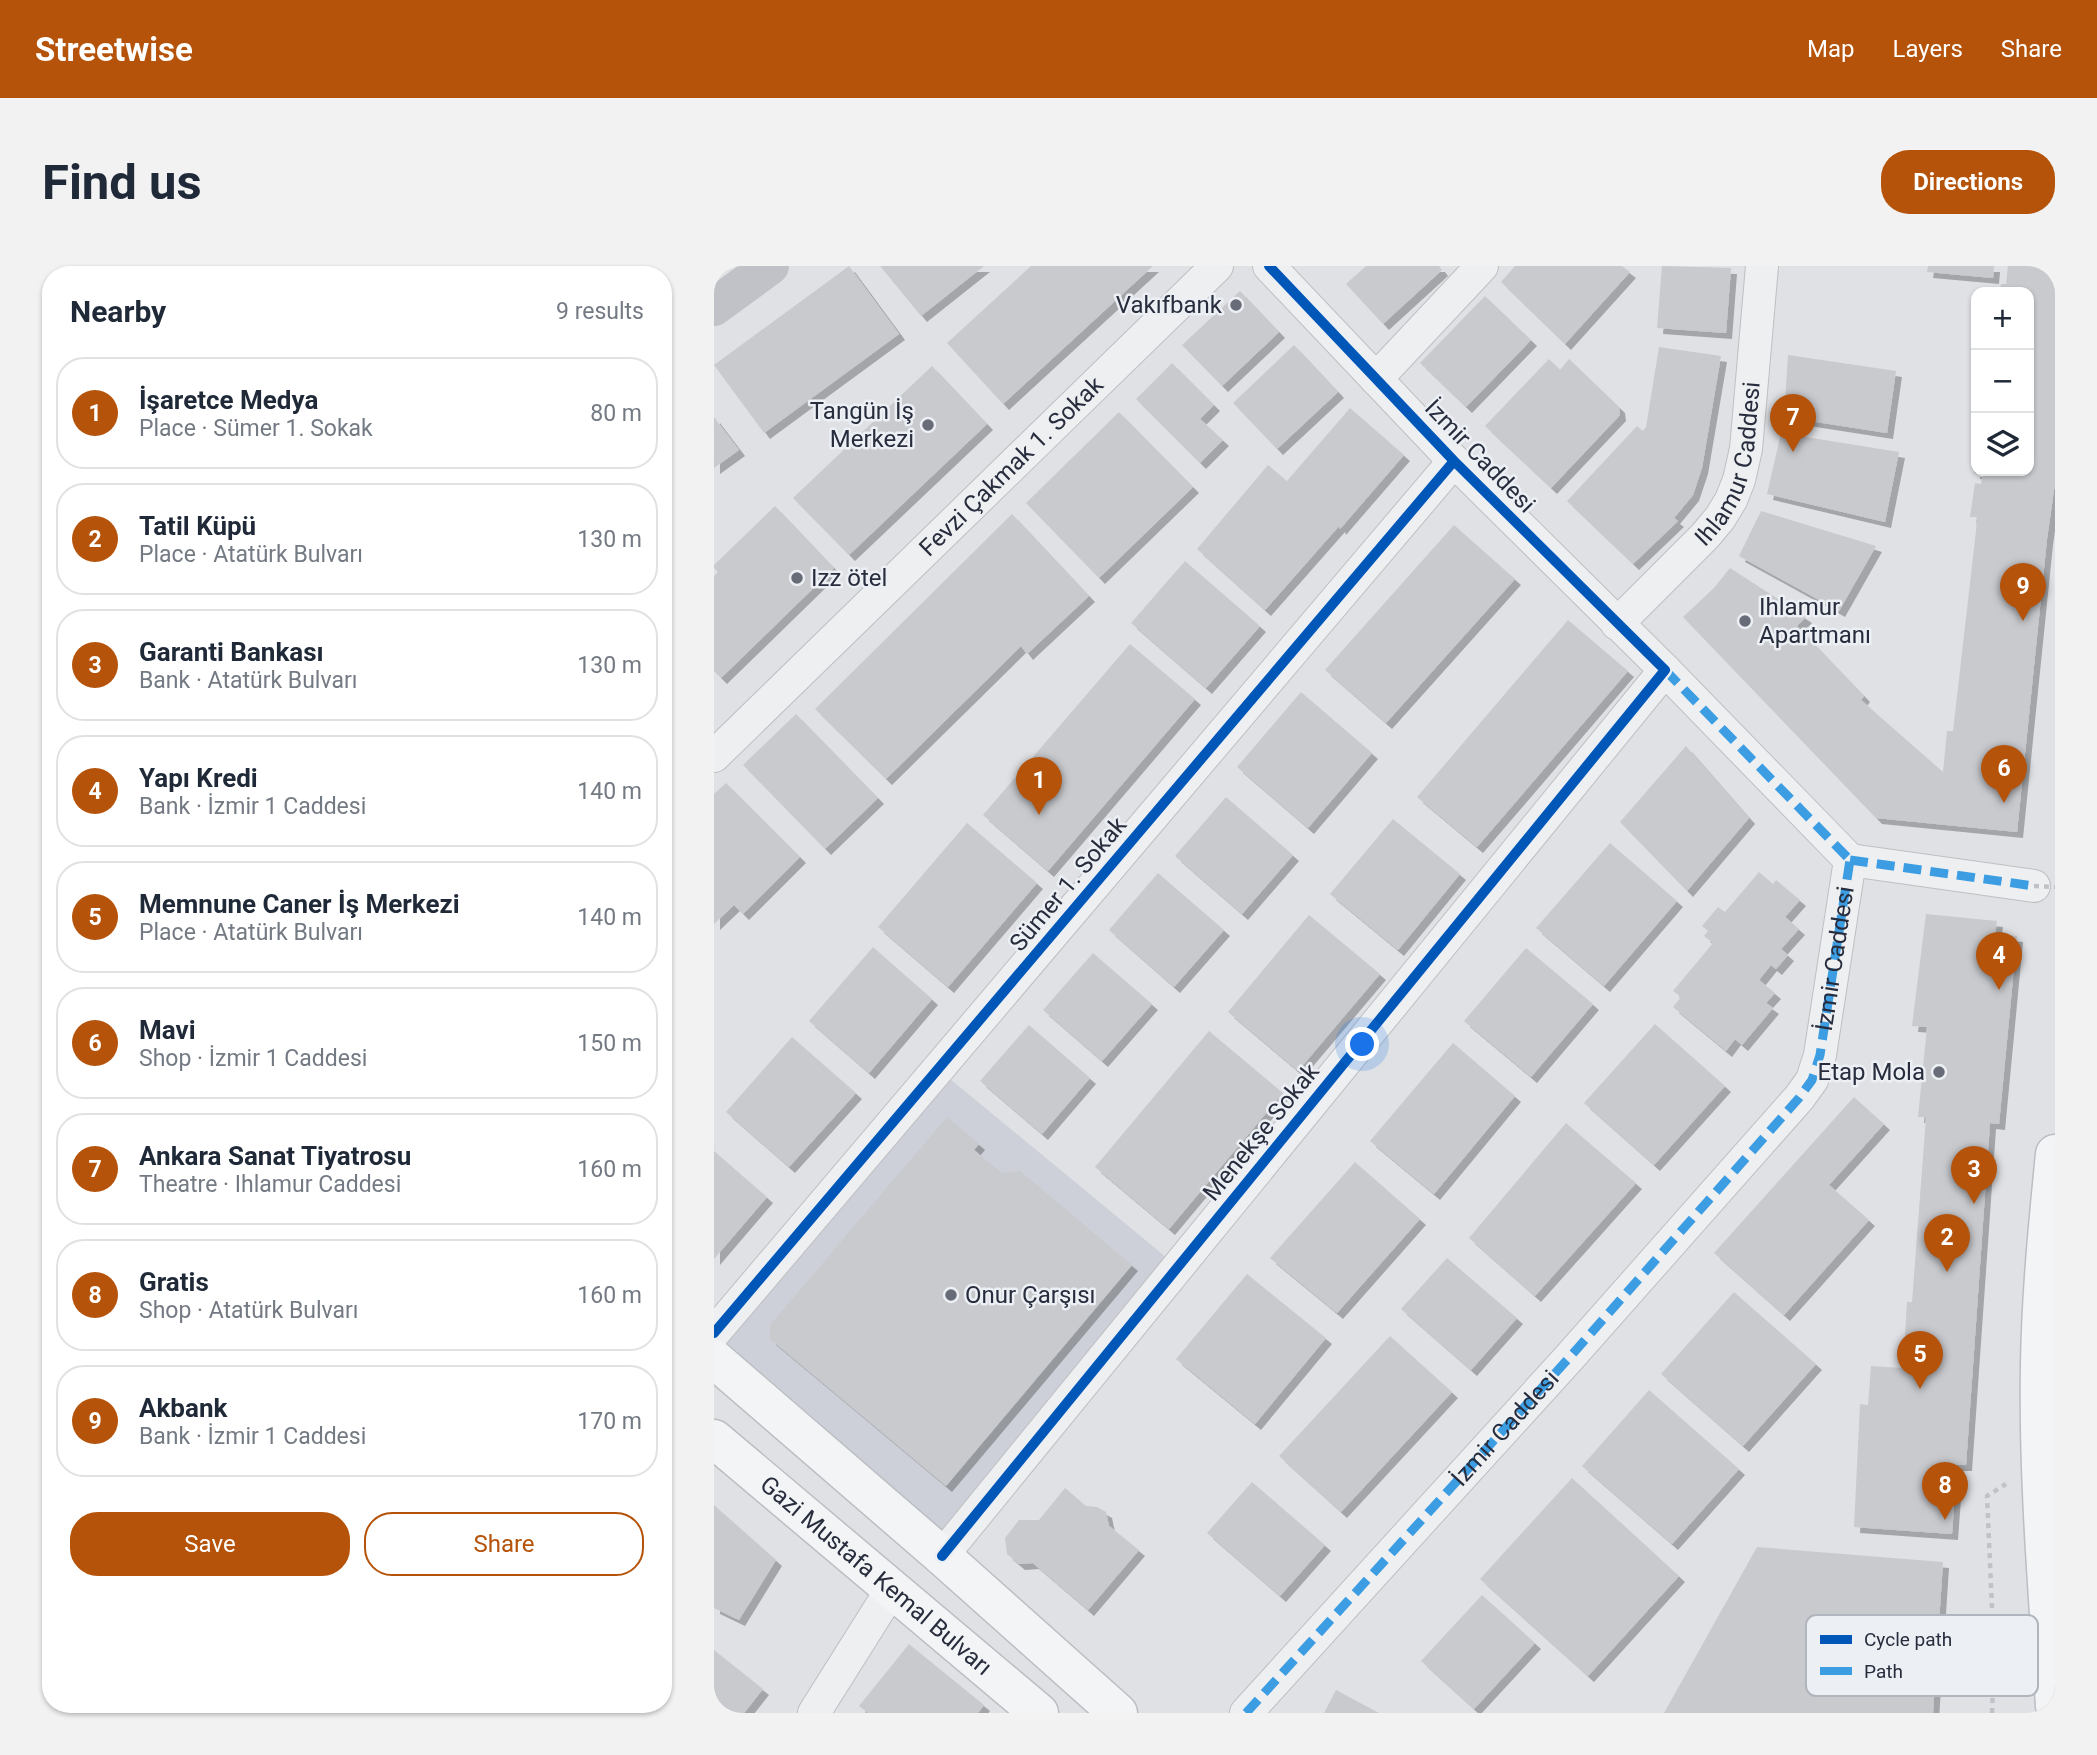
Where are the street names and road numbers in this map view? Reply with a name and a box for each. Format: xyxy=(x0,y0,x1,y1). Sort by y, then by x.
street label: Fevzi Çakmak 1. Sokak xyxy=(914,370,1109,562)
street label: Ihlamur Caddesi xyxy=(1689,380,1766,552)
street label: İzmir Caddesi xyxy=(1419,394,1541,518)
street label: Sümer 1. Sokak xyxy=(1004,811,1133,957)
street label: İzmir Caddesi xyxy=(1810,884,1860,1033)
street label: Menekşe Sokak xyxy=(1197,1057,1325,1206)
street label: İzmir Caddesi xyxy=(1446,1365,1565,1492)
street label: Gazi Mustafa Kemal Bulvarı xyxy=(755,1470,998,1681)

